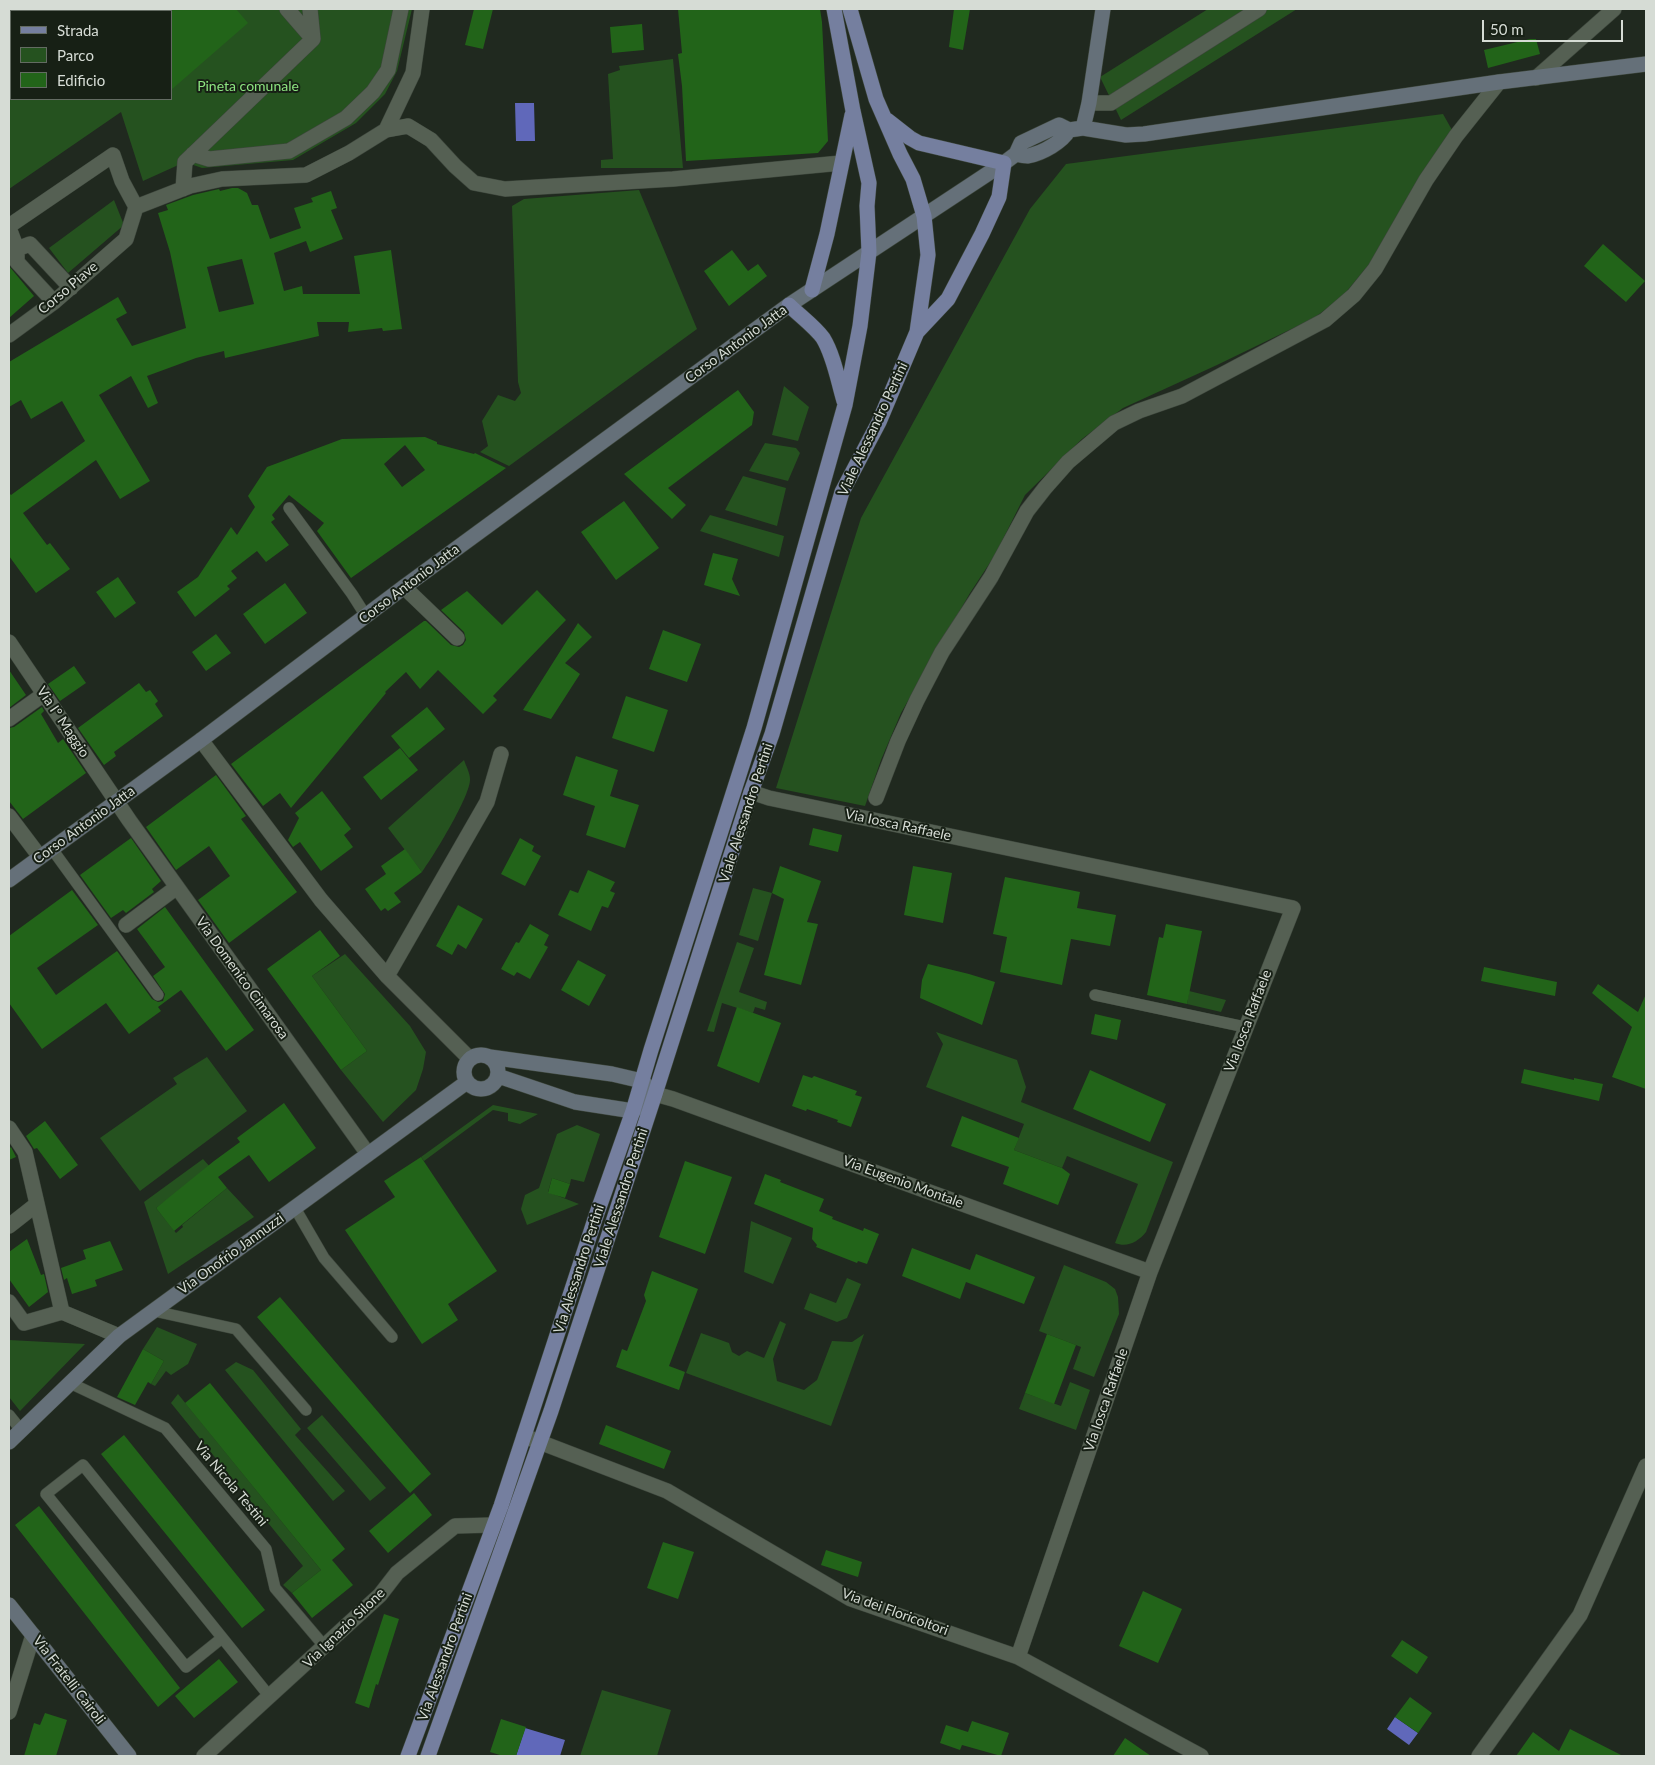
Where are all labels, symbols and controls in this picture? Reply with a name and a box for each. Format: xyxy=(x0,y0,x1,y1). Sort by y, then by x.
legend xyxy=(10,10,172,100)
scale bar xyxy=(1485,10,1626,42)
text: 50 m xyxy=(1490,20,1524,38)
text: Strada xyxy=(57,21,99,39)
text: Parco xyxy=(57,46,94,64)
text: Edificio xyxy=(57,71,105,89)
park label: Pineta comunale xyxy=(197,78,299,94)
street label: Corso Piave xyxy=(35,258,101,318)
street label: Corso Antonio Jatta xyxy=(682,301,790,387)
street label: Viale Alessandro Pertini xyxy=(835,359,911,499)
street label: Corso Antonio Jatta xyxy=(355,541,463,627)
street label: Via I° Maggio xyxy=(33,683,93,761)
street label: Viale Alessandro Pertini xyxy=(716,741,776,885)
street label: Corso Antonio Jatta xyxy=(30,782,138,868)
street label: Via Iosca Raffaele xyxy=(843,806,953,844)
street label: Via Domenico Cimarosa xyxy=(192,914,292,1042)
street label: Via Iosca Raffaele xyxy=(1221,968,1275,1074)
street label: Viale Alessandro Pertini xyxy=(591,1126,651,1270)
street label: Via Eugenio Montale xyxy=(840,1152,966,1212)
street label: Via Alessandro Pertini xyxy=(550,1202,608,1336)
street label: Via Onofrio Jannuzzi xyxy=(175,1210,287,1298)
street label: Via Iosca Raffaele xyxy=(1080,1346,1132,1454)
street label: Via Nicola Testini xyxy=(191,1438,271,1530)
street label: Via Ignazio Silone xyxy=(299,1585,389,1671)
street label: Via dei Floricoltori xyxy=(839,1585,951,1639)
street label: Via Alessandro Pertini xyxy=(414,1591,476,1723)
street label: Via Fratelli Cairoli xyxy=(29,1632,109,1728)

